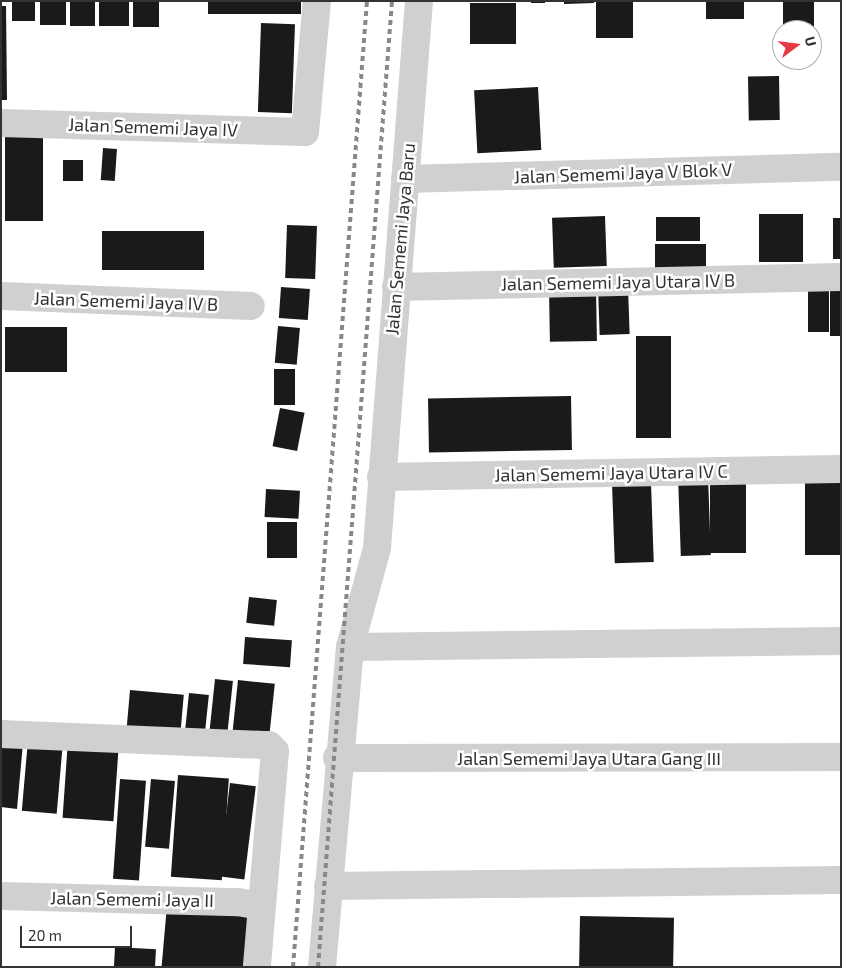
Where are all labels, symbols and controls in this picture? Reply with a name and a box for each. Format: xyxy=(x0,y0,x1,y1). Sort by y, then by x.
north arrow xyxy=(772,20,822,70)
text: U xyxy=(802,34,820,48)
street label: Jalan Sememi Jaya IV xyxy=(68,113,238,141)
street label: Jalan Sememi Jaya Baru xyxy=(381,142,419,336)
street label: Jalan Sememi Jaya V Blok V xyxy=(513,158,733,188)
street label: Jalan Sememi Jaya Utara IV B xyxy=(500,269,736,295)
street label: Jalan Sememi Jaya IV B xyxy=(33,287,219,315)
street label: Jalan Sememi Jaya Utara IV C xyxy=(494,460,728,486)
street label: Jalan Sememi Jaya Utara Gang III xyxy=(457,747,721,769)
street label: Jalan Sememi Jaya II xyxy=(50,887,214,911)
scale bar xyxy=(22,916,135,948)
text: 20 m xyxy=(28,926,62,944)

